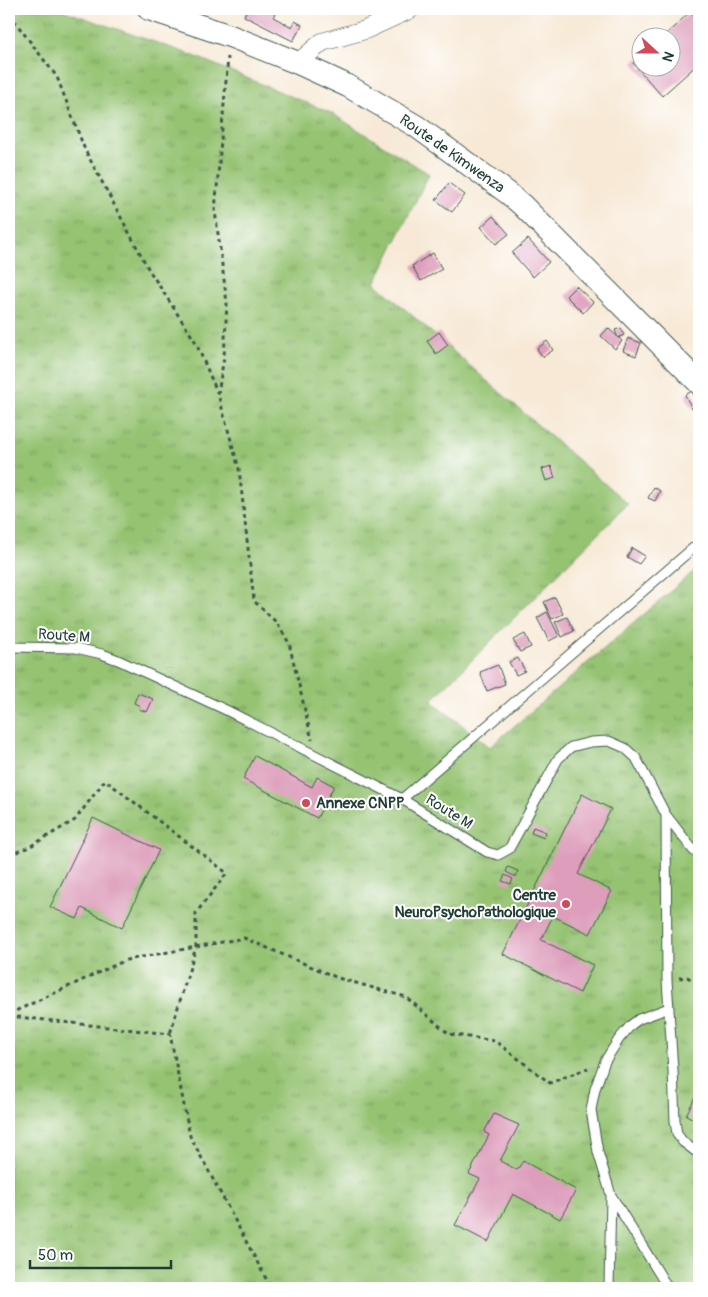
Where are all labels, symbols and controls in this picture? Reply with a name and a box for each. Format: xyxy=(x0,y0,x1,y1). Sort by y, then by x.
north arrow xyxy=(630,28,680,78)
text: N xyxy=(658,49,677,64)
street label: Route de Kimwenza xyxy=(396,111,508,197)
street label: Route M xyxy=(38,625,91,647)
street label: Route M xyxy=(422,790,476,834)
place label: Annexe CNPP xyxy=(316,794,404,813)
marker: Annexe CNPP xyxy=(300,797,312,809)
place label: Centre NeuroPsychoPathologique xyxy=(395,886,557,922)
marker: Centre NeuroPsychoPathologique xyxy=(560,898,572,910)
scale bar xyxy=(30,1237,171,1269)
text: 50 m xyxy=(38,1246,73,1265)

